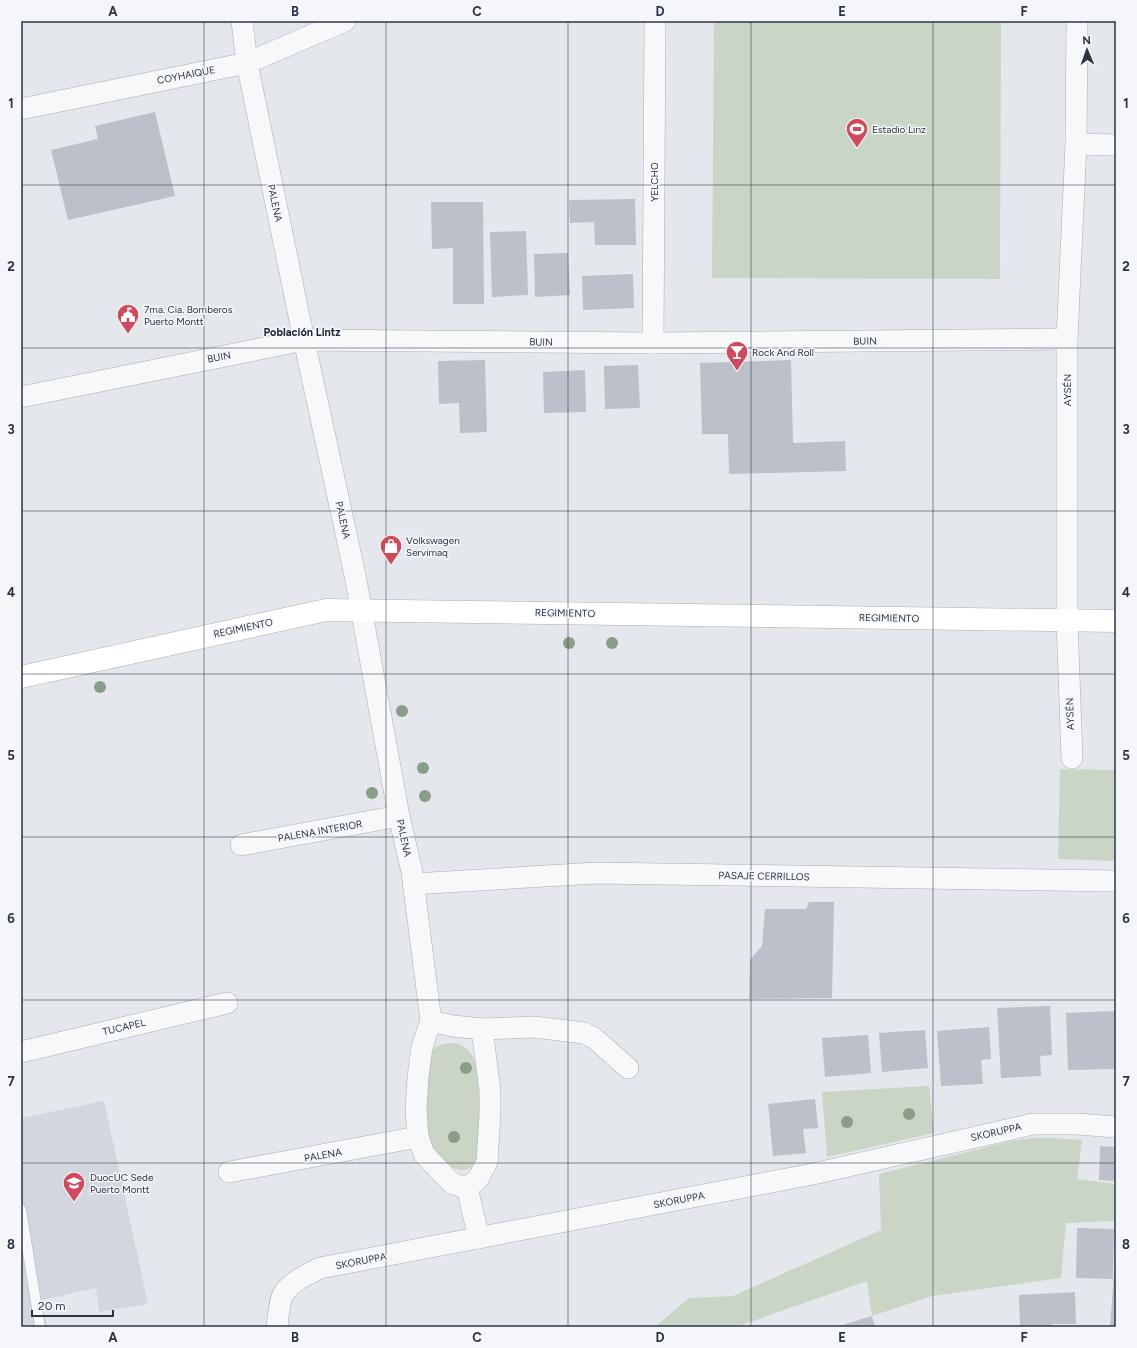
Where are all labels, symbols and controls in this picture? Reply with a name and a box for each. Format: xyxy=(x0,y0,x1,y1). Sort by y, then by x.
text: A xyxy=(108,4,118,19)
text: B xyxy=(291,4,299,19)
text: C xyxy=(472,4,482,19)
text: D xyxy=(655,4,665,19)
text: E xyxy=(838,4,846,19)
text: F xyxy=(1020,4,1028,19)
north arrow xyxy=(1067,30,1107,70)
text: N xyxy=(1082,34,1091,47)
street label: COYHAIQUE xyxy=(156,63,216,87)
text: 1 xyxy=(8,96,14,111)
text: 1 xyxy=(1123,96,1129,111)
sports icon: Estadio Linz xyxy=(844,116,870,149)
place label: Estadio Linz xyxy=(872,123,926,136)
street label: YELCHO xyxy=(648,162,661,202)
street label: PALENA xyxy=(265,183,285,223)
text: 2 xyxy=(7,259,15,274)
text: 2 xyxy=(1122,259,1130,274)
public building icon: 7ma. Cia. Bomberos Puerto Montt xyxy=(115,302,141,335)
place label: 7ma. Cia. Bomberos Puerto Montt xyxy=(144,303,233,328)
district label: Población Lintz xyxy=(264,326,340,339)
street label: BUIN xyxy=(853,334,877,348)
street label: BUIN xyxy=(529,335,553,349)
bar icon: Rock And Roll xyxy=(724,339,750,372)
place label: Rock And Roll xyxy=(752,346,814,359)
street label: BUIN xyxy=(206,348,232,366)
street label: AYSÉN xyxy=(1061,374,1074,406)
text: 3 xyxy=(7,422,15,437)
text: 3 xyxy=(1122,422,1130,437)
street label: PALENA xyxy=(333,500,353,540)
shop icon: Volkswagen Servimaq xyxy=(378,533,404,566)
place label: Volkswagen Servimaq xyxy=(406,534,460,559)
text: 4 xyxy=(7,585,15,600)
text: 4 xyxy=(1122,585,1130,600)
street label: REGIMIENTO xyxy=(535,606,596,620)
street label: REGIMIENTO xyxy=(859,611,920,625)
street label: REGIMIENTO xyxy=(212,615,274,641)
street label: AYSÉN xyxy=(1063,698,1077,730)
text: 5 xyxy=(7,748,15,763)
text: 5 xyxy=(1122,748,1130,763)
street label: PALENA INTERIOR xyxy=(277,817,363,845)
street label: PALENA xyxy=(394,818,414,858)
street label: PASAJE CERRILLOS xyxy=(718,869,810,883)
text: 6 xyxy=(7,911,15,926)
text: 6 xyxy=(1122,911,1130,926)
street label: TUCAPEL xyxy=(101,1016,147,1038)
text: 7 xyxy=(7,1074,15,1089)
text: 7 xyxy=(1122,1074,1130,1089)
street label: SKORUPPA xyxy=(969,1120,1023,1144)
street label: PALENA xyxy=(303,1145,343,1165)
school or university icon: DuocUC Sede Puerto Montt xyxy=(61,1170,87,1203)
place label: DuocUC Sede Puerto Montt xyxy=(90,1171,154,1196)
street label: SKORUPPA xyxy=(652,1189,706,1211)
text: 8 xyxy=(7,1237,15,1252)
text: 8 xyxy=(1122,1237,1130,1252)
street label: SKORUPPA xyxy=(334,1250,388,1272)
scale bar xyxy=(32,1292,113,1318)
text: 20 m xyxy=(38,1299,66,1313)
text: A xyxy=(108,1330,118,1345)
text: B xyxy=(291,1330,299,1345)
text: C xyxy=(472,1330,482,1345)
text: D xyxy=(655,1330,665,1345)
text: E xyxy=(838,1330,846,1345)
text: F xyxy=(1020,1330,1028,1345)

